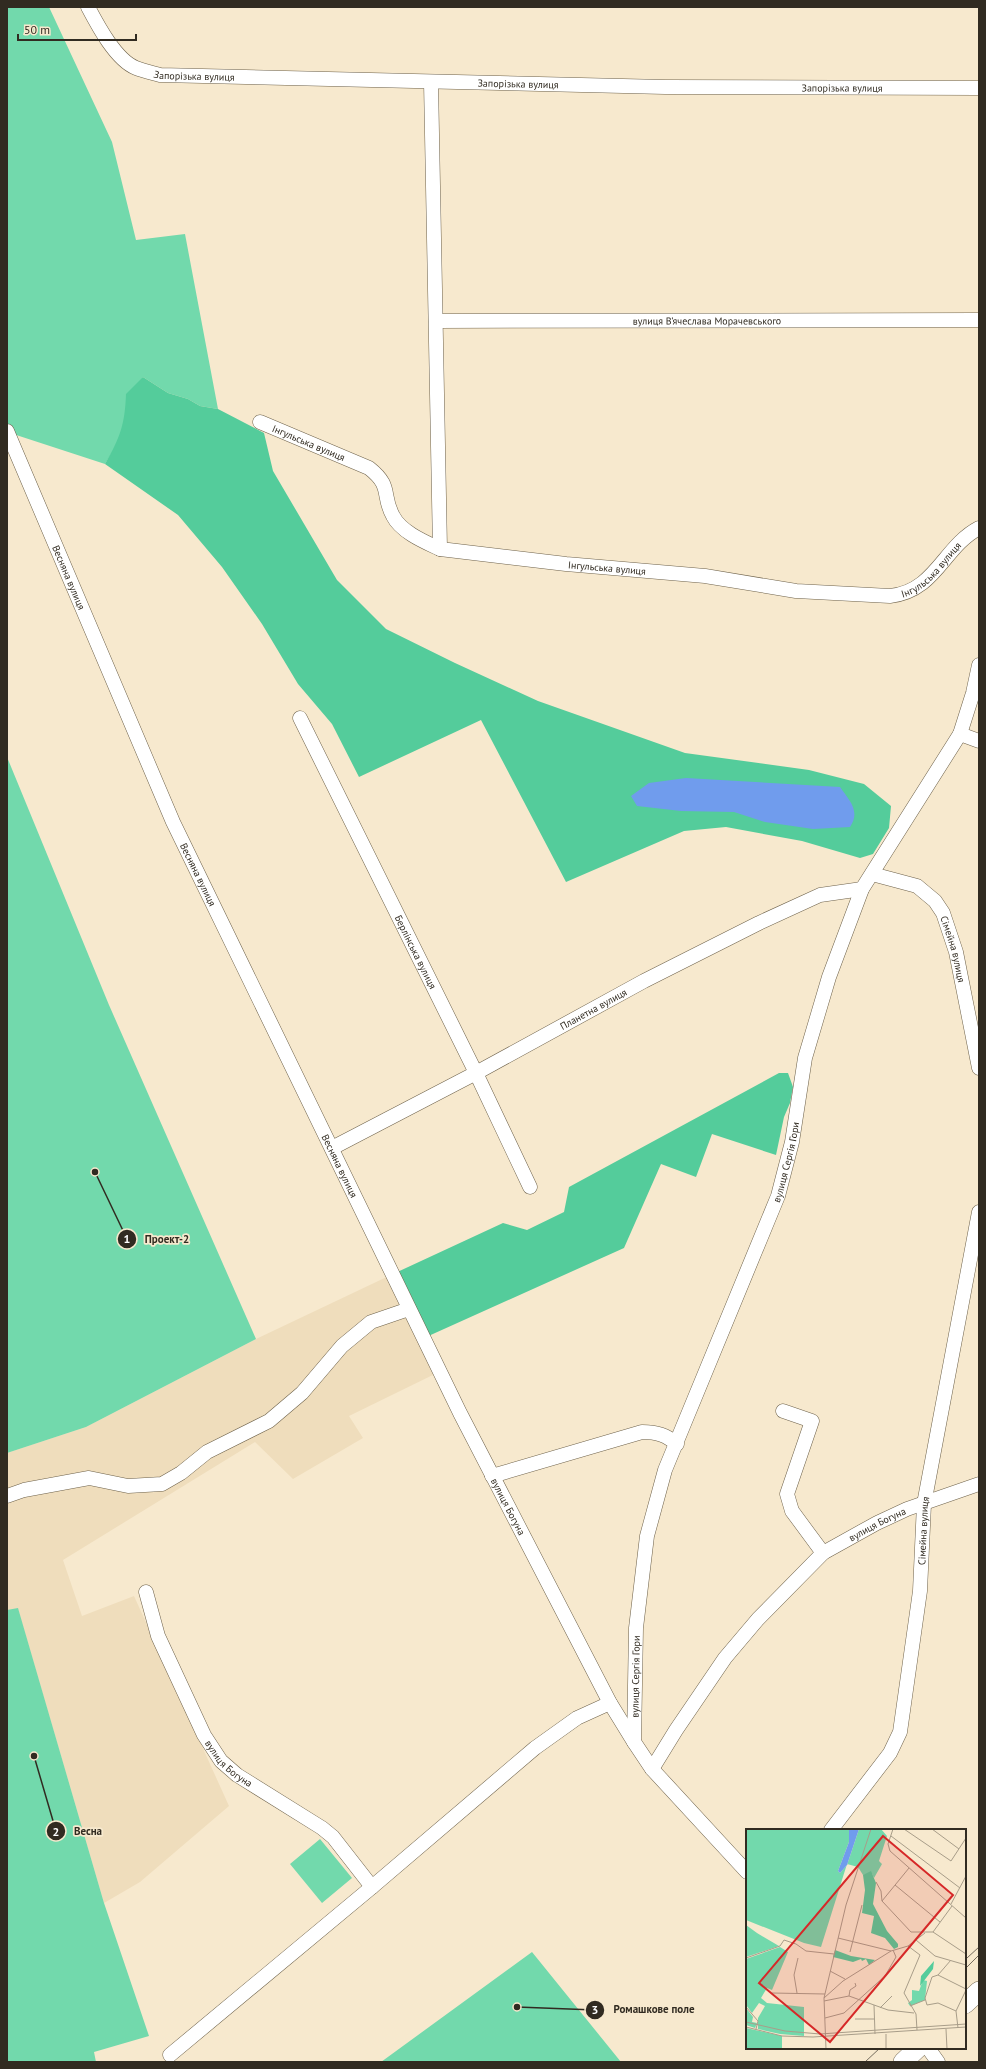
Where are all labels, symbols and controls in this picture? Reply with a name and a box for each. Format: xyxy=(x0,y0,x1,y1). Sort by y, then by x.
scale bar xyxy=(18,16,136,42)
text: 50 m xyxy=(24,22,50,37)
street label: Запорізька вулиця xyxy=(152,68,235,84)
street label: Запорізька вулиця xyxy=(477,77,559,91)
street label: Запорізька вулиця xyxy=(801,81,883,95)
street label: вулиця В’ячеслава Морачевського xyxy=(633,314,781,328)
street label: Інгульська вулиця xyxy=(270,422,347,464)
street label: Інгульська вулиця xyxy=(899,539,964,601)
street label: Весняна вулиця xyxy=(49,543,88,612)
street label: Інгульська вулиця xyxy=(568,558,647,578)
street label: Весняна вулиця xyxy=(177,841,219,909)
street label: Берлінська вулиця xyxy=(392,913,439,991)
street label: Сімейна вулиця xyxy=(937,914,968,984)
street label: Планетна вулиця xyxy=(558,986,629,1033)
street label: вулиця Сергія Гори xyxy=(770,1121,802,1204)
street label: Весняна вулиця xyxy=(319,1132,361,1200)
callout: Проект-2 xyxy=(117,1228,197,1251)
text: 1 xyxy=(124,1231,130,1246)
text: Проект-2 xyxy=(145,1232,189,1246)
street label: вулиця Богуна xyxy=(488,1476,528,1537)
street label: Сімейна вулиця xyxy=(915,1495,932,1565)
street label: вулиця Богуна xyxy=(846,1504,908,1544)
street label: вулиця Сергія Гори xyxy=(628,1635,643,1718)
street label: вулиця Богуна xyxy=(202,1738,255,1790)
callout: Весна xyxy=(46,1820,110,1843)
text: 2 xyxy=(53,1824,59,1839)
text: Весна xyxy=(74,1824,102,1838)
inset map xyxy=(746,1829,966,2049)
callout: Ромашкове поле xyxy=(585,1998,702,2021)
text: 3 xyxy=(592,2002,598,2017)
text: Ромашкове поле xyxy=(614,2002,695,2016)

